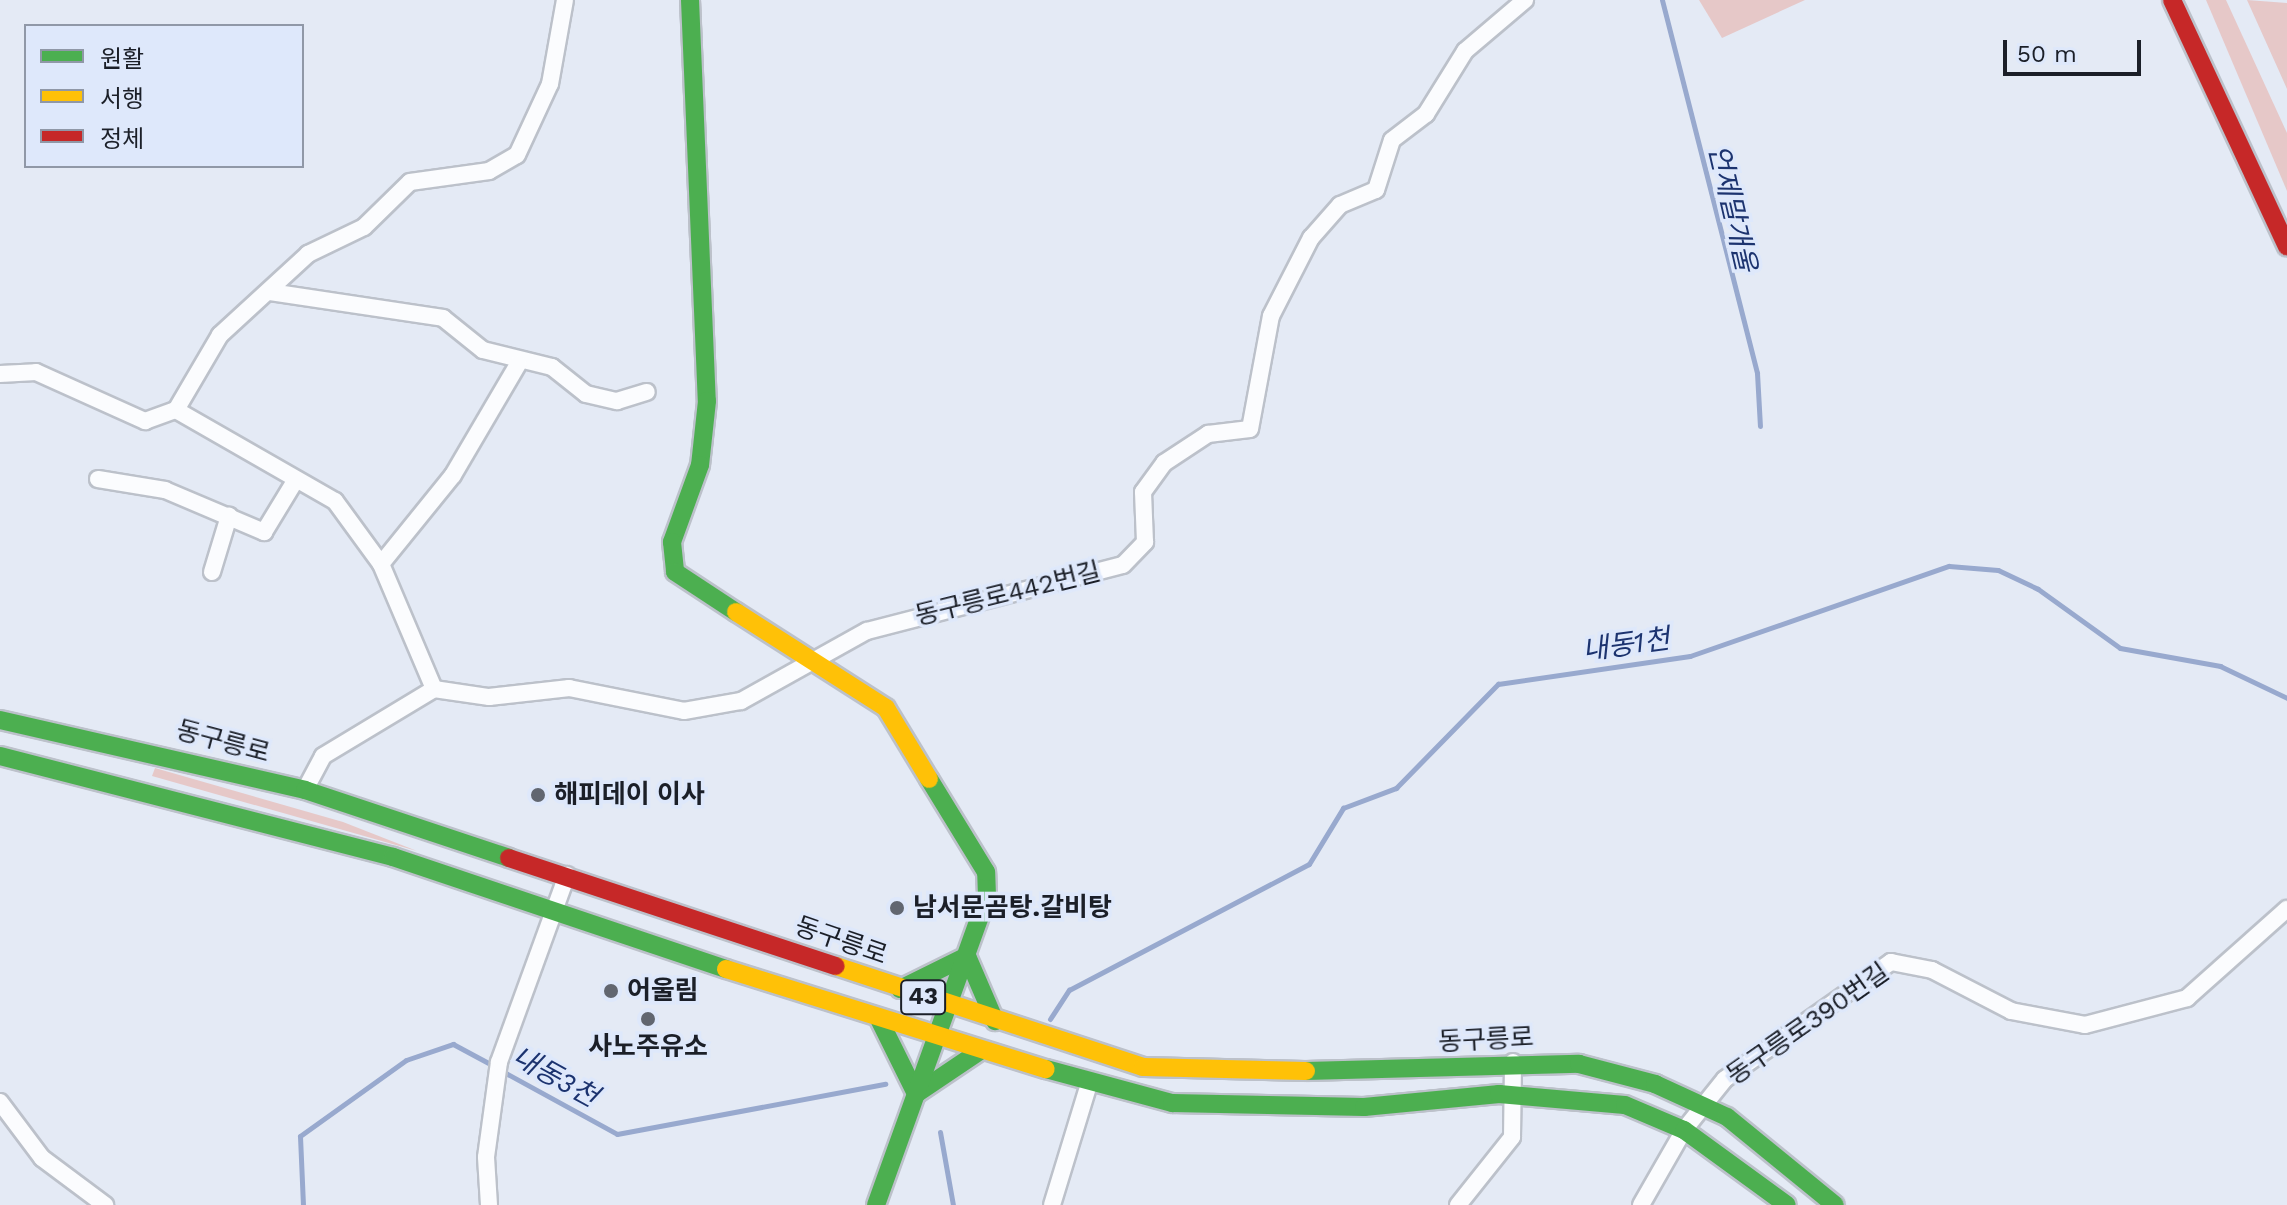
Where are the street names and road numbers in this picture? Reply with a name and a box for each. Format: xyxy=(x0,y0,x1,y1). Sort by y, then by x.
street label: 동구릉로442번길 xyxy=(912,556,1104,632)
street label: 동구릉로 xyxy=(173,715,273,769)
street label: 동구릉로 xyxy=(791,911,891,971)
street label: 동구릉로390번길 xyxy=(1721,956,1895,1092)
road number: 43 xyxy=(899,977,947,1017)
street label: 동구릉로 xyxy=(1437,1022,1535,1058)

